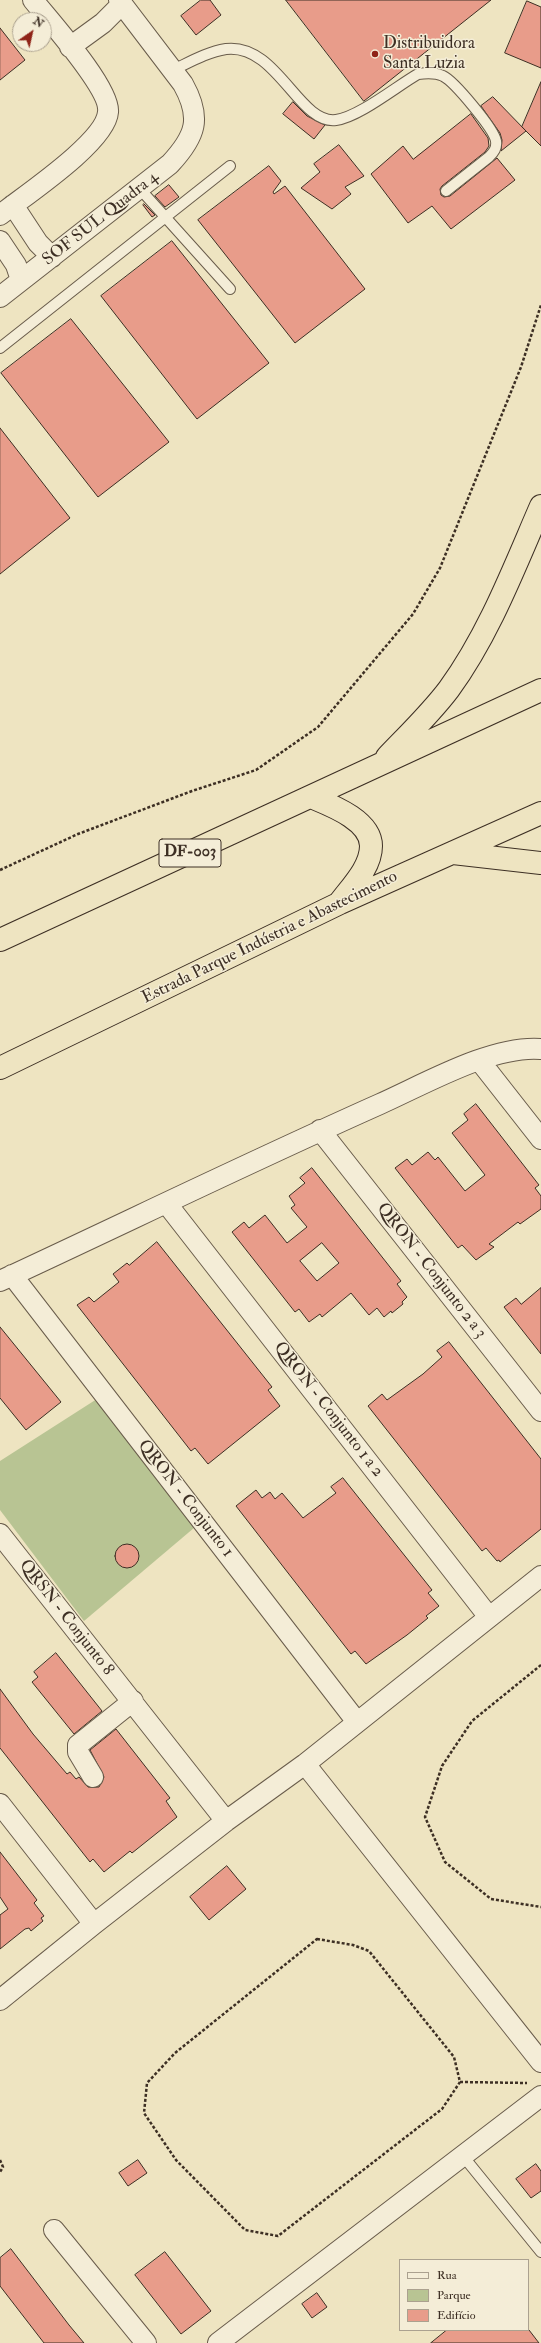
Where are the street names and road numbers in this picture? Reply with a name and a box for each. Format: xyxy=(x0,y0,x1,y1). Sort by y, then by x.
street label: SOF SUL Quadra 4 xyxy=(39,167,163,271)
road number: DF-003 xyxy=(159,839,221,867)
street label: Estrada Parque Indústria e Abastecimento xyxy=(139,867,401,1009)
street label: QRON - Conjunto 2 a 3 xyxy=(372,1199,490,1343)
street label: QRON - Conjunto 1 a 2 xyxy=(269,1338,387,1482)
street label: QRON - Conjunto 1 xyxy=(133,1436,237,1562)
street label: QRSN - Conjunto 8 xyxy=(14,1556,118,1680)

